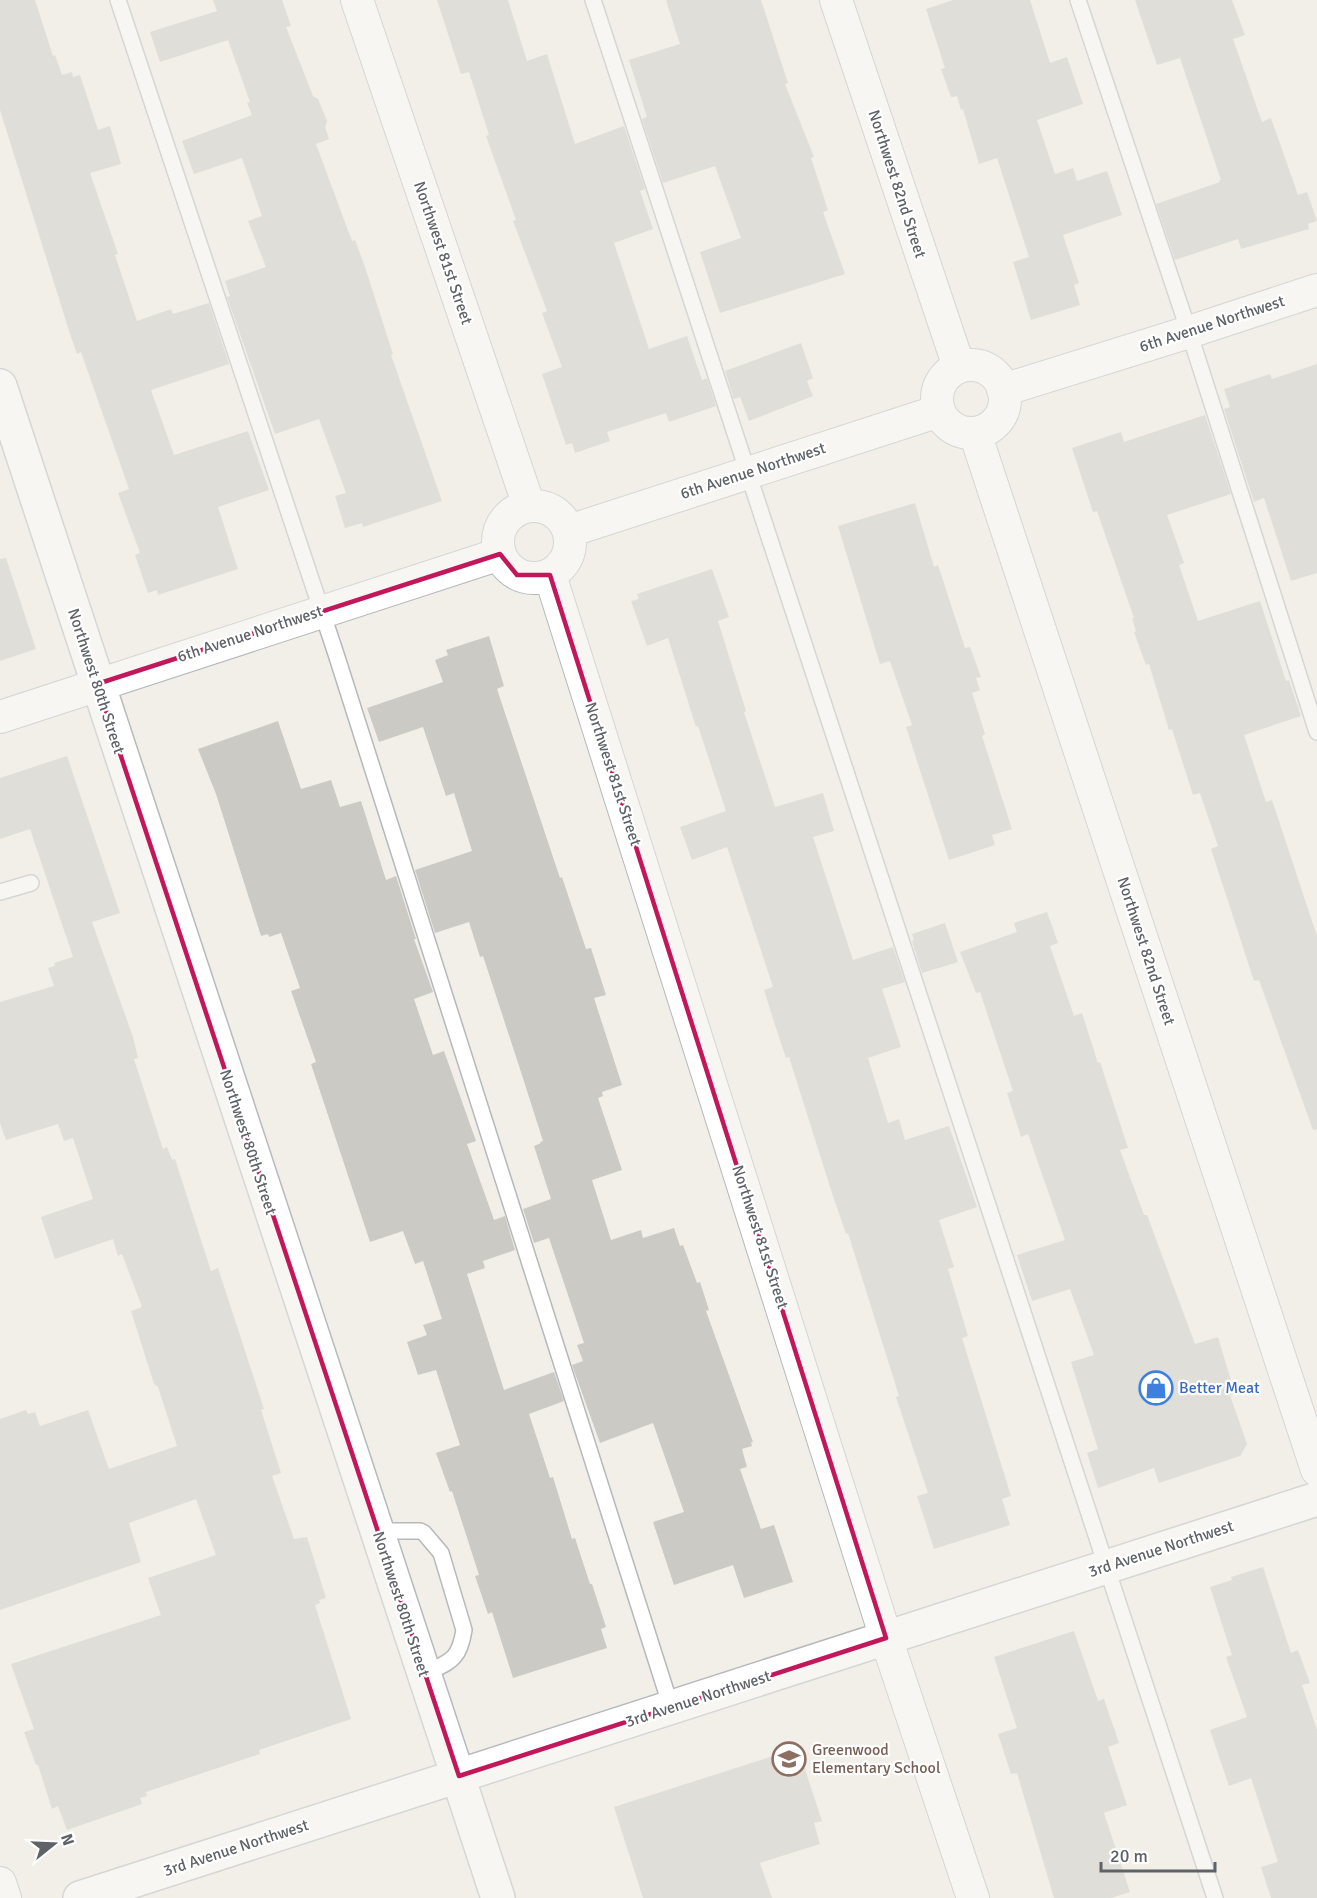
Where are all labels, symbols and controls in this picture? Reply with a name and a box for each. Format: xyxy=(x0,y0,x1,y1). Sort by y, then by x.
street label: Northwest 82nd Street xyxy=(864,107,931,261)
street label: Northwest 81st Street xyxy=(409,179,477,328)
street label: 6th Avenue Northwest xyxy=(1137,291,1287,357)
street label: 6th Avenue Northwest xyxy=(678,438,828,504)
street label: 6th Avenue Northwest xyxy=(175,601,325,667)
street label: Northwest 80th Street xyxy=(63,606,129,757)
street label: Northwest 81st Street xyxy=(580,700,646,849)
street label: Northwest 82nd Street xyxy=(1113,874,1180,1028)
street label: Northwest 80th Street xyxy=(215,1067,281,1218)
street label: Northwest 81st Street xyxy=(727,1163,793,1312)
shop icon: Better Meat xyxy=(1138,1370,1174,1406)
place label: Better Meat xyxy=(1179,1378,1260,1398)
street label: 3rd Avenue Northwest xyxy=(1086,1516,1236,1582)
street label: Northwest 80th Street xyxy=(368,1529,434,1680)
street label: 3rd Avenue Northwest xyxy=(623,1666,773,1732)
place label: Greenwood Elementary School xyxy=(812,1740,941,1778)
school or university icon: Greenwood Elementary School xyxy=(771,1741,807,1777)
north arrow xyxy=(24,1814,84,1874)
street label: 3rd Avenue Northwest xyxy=(161,1815,311,1881)
text: N xyxy=(56,1831,79,1848)
scale bar xyxy=(1101,1835,1215,1873)
text: 20 m xyxy=(1110,1845,1148,1867)

